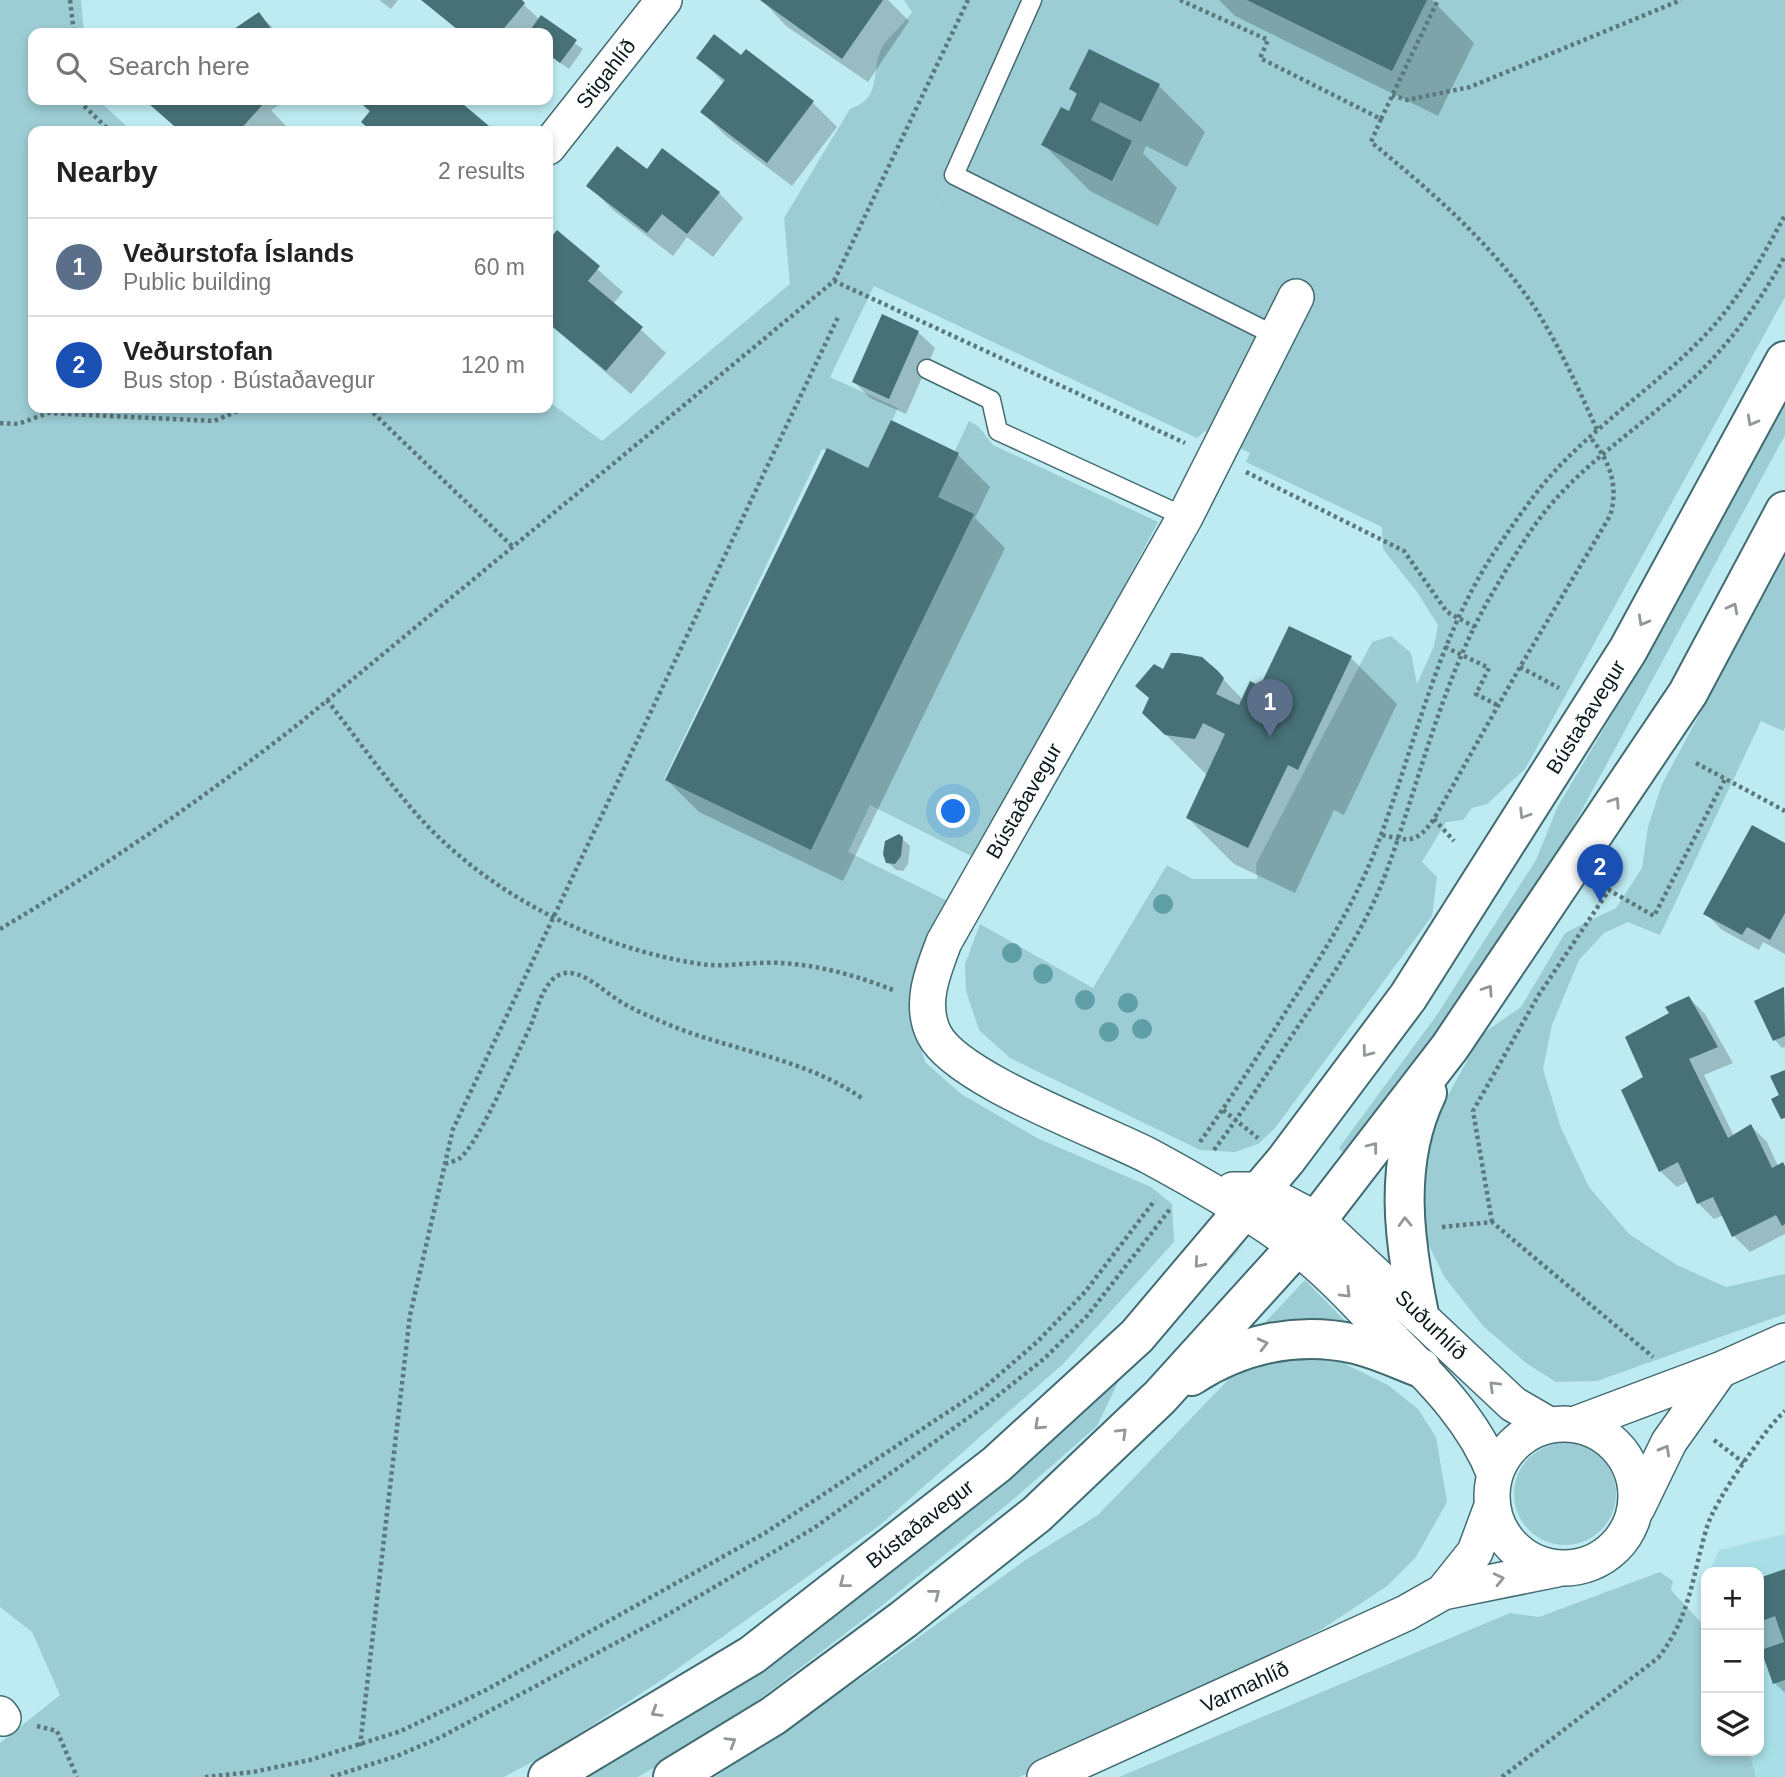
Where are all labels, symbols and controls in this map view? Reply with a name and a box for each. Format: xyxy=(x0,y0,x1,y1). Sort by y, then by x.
search box xyxy=(28,28,553,105)
street label: Stigahlíð xyxy=(571,34,640,113)
icon: search xyxy=(52,48,90,86)
text: Search here xyxy=(108,51,250,81)
text: Nearby xyxy=(56,155,158,188)
text: 2 results xyxy=(438,158,525,184)
text: Veðurstofa Íslands xyxy=(123,238,354,268)
text: 1 xyxy=(73,254,85,280)
text: 60 m xyxy=(474,254,525,280)
text: Public building xyxy=(123,269,271,295)
text: Veðurstofan xyxy=(123,336,273,366)
text: 2 xyxy=(73,352,85,378)
text: 120 m xyxy=(461,352,525,378)
text: Bus stop · Bústaðavegur xyxy=(123,367,375,393)
one-way arrow xyxy=(1747,414,1760,427)
one-way arrow xyxy=(1725,602,1739,615)
one-way arrow xyxy=(1638,614,1652,626)
street label: Bústaðavegur xyxy=(1541,656,1630,778)
pin: 1 xyxy=(1247,679,1293,737)
street label: Bústaðavegur xyxy=(981,739,1066,863)
your location xyxy=(936,794,970,828)
one-way arrow xyxy=(1607,796,1620,809)
one-way arrow xyxy=(1519,807,1532,820)
pin: 2 xyxy=(1577,844,1623,902)
one-way arrow xyxy=(1480,985,1493,998)
one-way arrow xyxy=(1363,1044,1376,1057)
one-way arrow xyxy=(1365,1142,1378,1154)
one-way arrow xyxy=(1398,1216,1413,1227)
one-way arrow xyxy=(1195,1255,1207,1268)
one-way arrow xyxy=(1338,1285,1351,1298)
street label: Suðurhlíð xyxy=(1391,1285,1472,1364)
one-way arrow xyxy=(1257,1338,1269,1352)
one-way arrow xyxy=(1489,1381,1502,1394)
one-way arrow xyxy=(1034,1417,1047,1429)
one-way arrow xyxy=(1114,1428,1127,1441)
one-way arrow xyxy=(1657,1445,1671,1457)
street label: Bústaðavegur xyxy=(862,1475,978,1573)
map controls xyxy=(1701,1567,1764,1756)
button: + xyxy=(1701,1567,1764,1630)
one-way arrow xyxy=(1493,1573,1505,1587)
one-way arrow xyxy=(839,1575,851,1588)
one-way arrow xyxy=(928,1590,940,1603)
button: − xyxy=(1701,1630,1764,1693)
street label: Varmahlíð xyxy=(1197,1656,1292,1717)
button: layers xyxy=(1701,1693,1764,1756)
one-way arrow xyxy=(651,1704,664,1717)
one-way arrow xyxy=(724,1737,737,1750)

